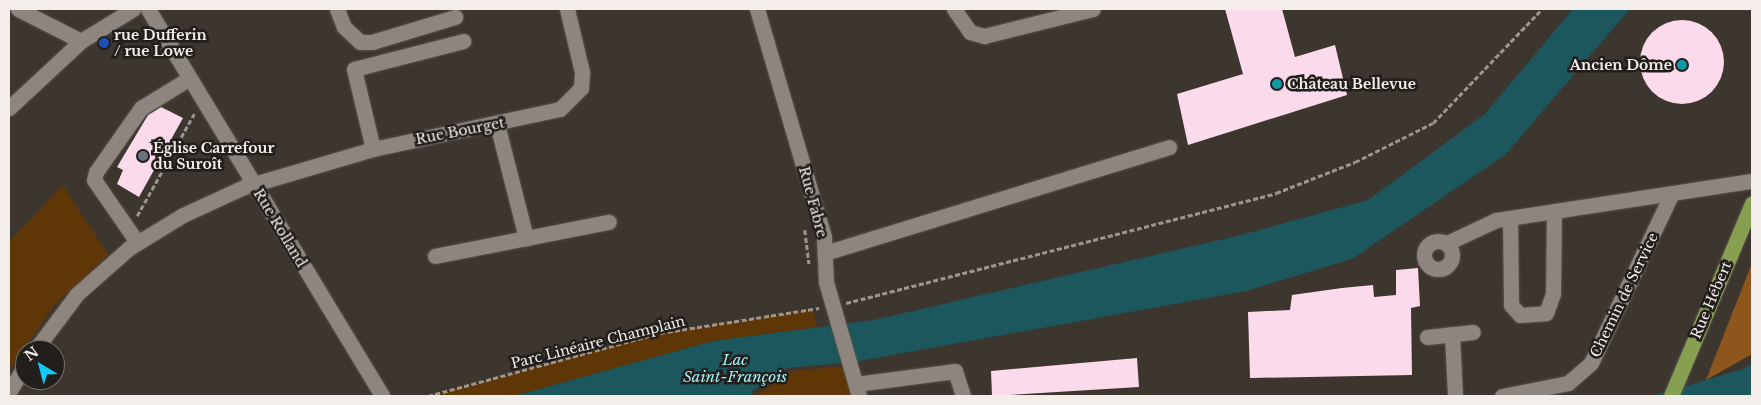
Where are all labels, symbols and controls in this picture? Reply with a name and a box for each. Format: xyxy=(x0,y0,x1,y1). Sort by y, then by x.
place label: rue Dufferin / rue Lowe xyxy=(114,27,207,59)
marker: rue Dufferin / rue Lowe xyxy=(98,37,110,49)
place label: Ancien Dôme xyxy=(1570,57,1672,73)
marker: Ancien Dôme xyxy=(1676,59,1688,71)
place label: Château Bellevue xyxy=(1287,76,1416,92)
marker: Château Bellevue xyxy=(1271,78,1283,90)
street label: Rue Bourget xyxy=(414,114,506,148)
place label: Église Carrefour du Suroît xyxy=(153,140,274,172)
marker: Église Carrefour du Suroît xyxy=(137,150,149,162)
street label: Rue Fabre xyxy=(795,165,831,239)
street label: Rue Rolland xyxy=(250,186,310,270)
street label: Chemin de Service xyxy=(1587,230,1661,360)
street label: Rue Hébert xyxy=(1687,259,1735,341)
street label: Parc Linéaire Champlain xyxy=(509,312,687,372)
north arrow xyxy=(15,340,65,390)
text: N xyxy=(21,343,42,365)
water label: Lac Saint-François xyxy=(683,350,787,385)

